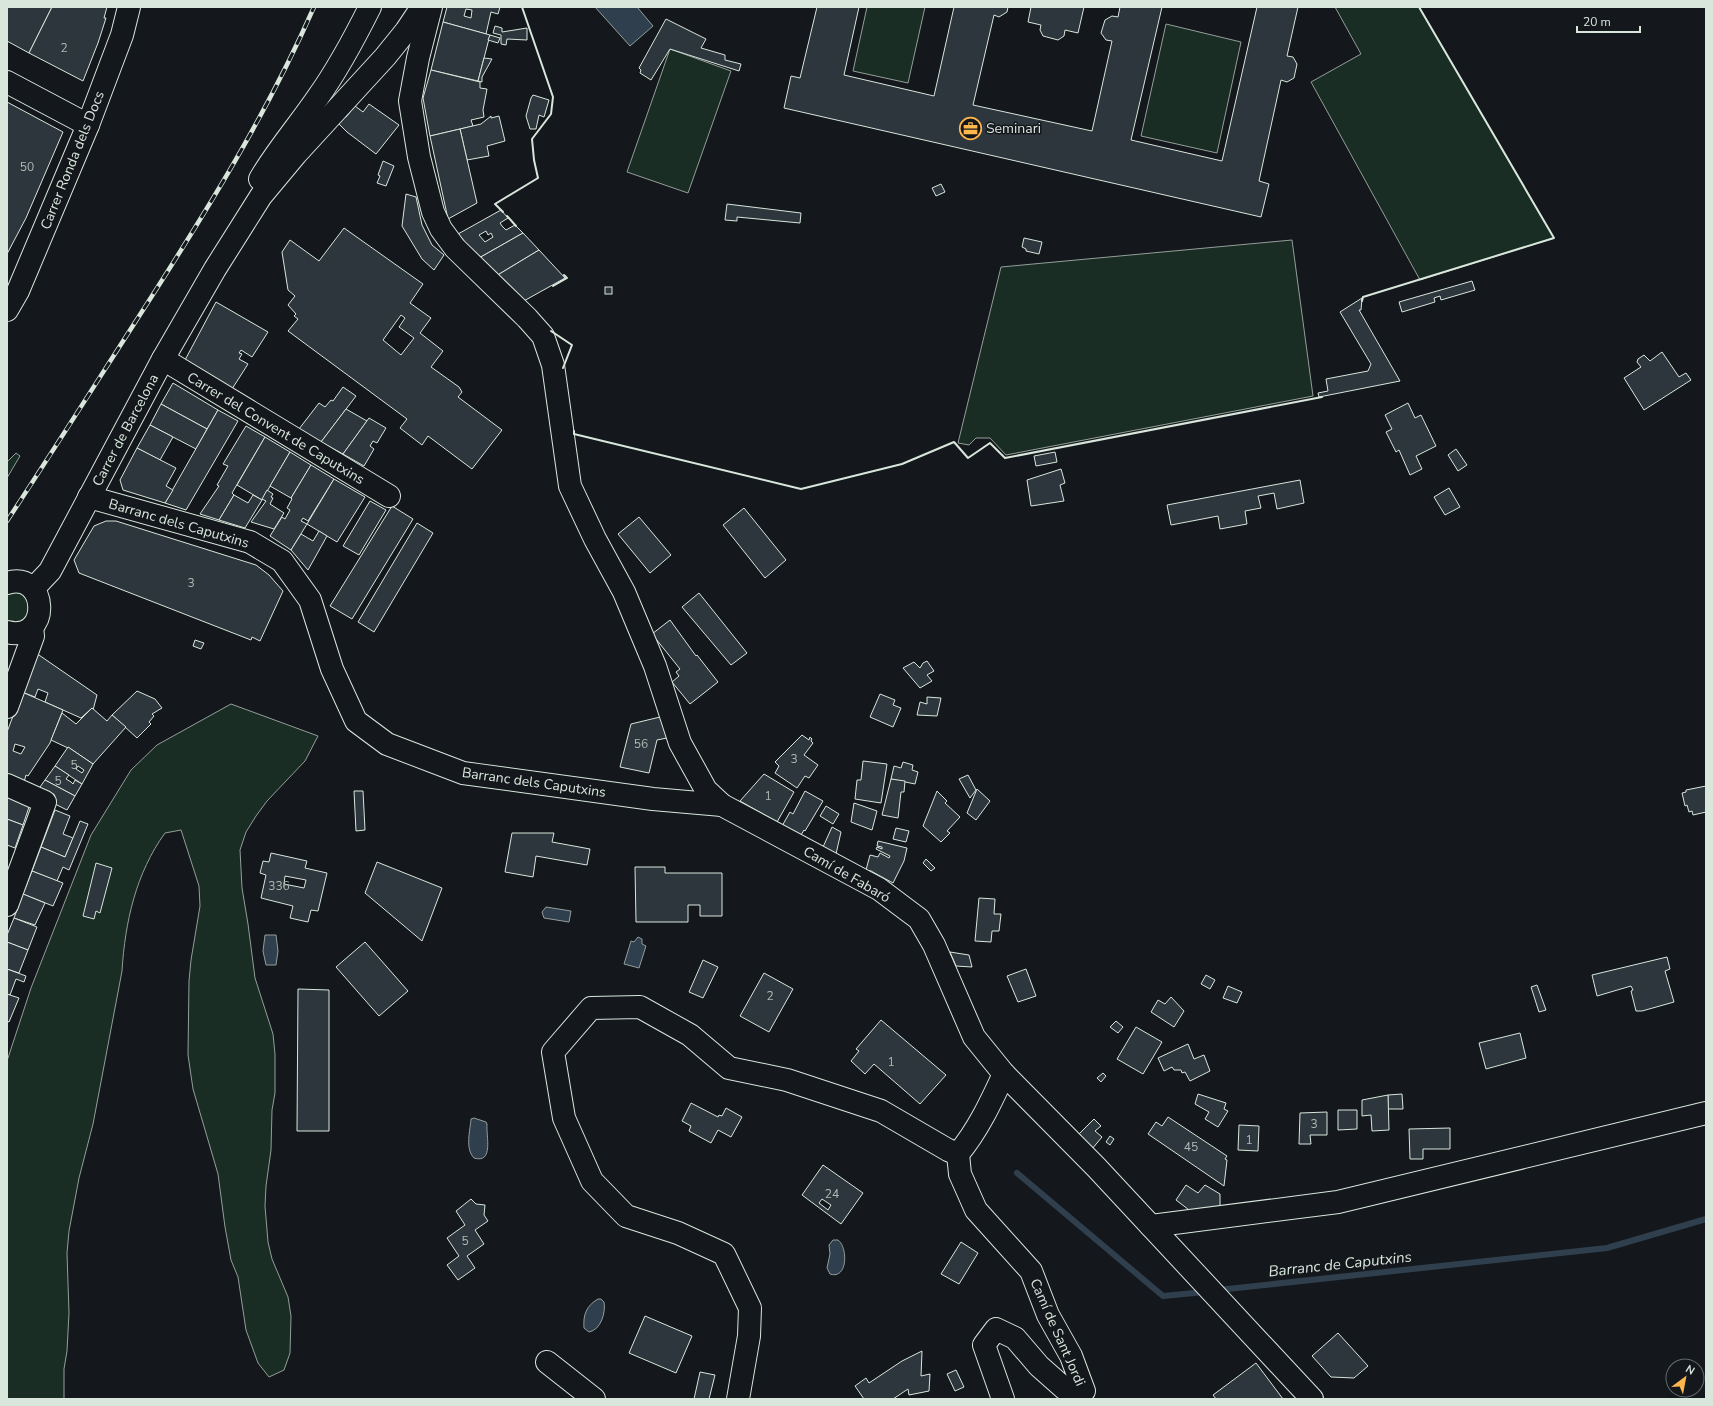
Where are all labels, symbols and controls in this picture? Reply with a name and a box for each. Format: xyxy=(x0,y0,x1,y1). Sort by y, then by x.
scale bar xyxy=(1577,8,1640,34)
text: 20 m xyxy=(1583,14,1611,30)
house number: 2 xyxy=(60,40,68,56)
street label: Carrer Ronda dels Docs xyxy=(36,88,109,232)
office icon: Seminari xyxy=(958,115,984,141)
place label: Seminari xyxy=(986,119,1041,138)
house number: 50 xyxy=(20,159,34,175)
street label: Carrer del Convent de Caputxins xyxy=(184,368,368,489)
street label: Carrer de Barcelona xyxy=(88,371,163,490)
street label: Barranc dels Caputxins xyxy=(106,494,252,553)
house number: 3 xyxy=(187,575,195,591)
house number: 56 xyxy=(634,736,648,752)
house number: 3 xyxy=(790,751,798,767)
house number: 5 xyxy=(70,757,78,773)
street label: Barranc dels Caputxins xyxy=(461,763,607,802)
house number: 5 xyxy=(54,773,62,789)
house number: 1 xyxy=(764,788,772,804)
street label: Camí de Fabaró xyxy=(800,842,894,907)
house number: 336 xyxy=(268,878,290,894)
house number: 2 xyxy=(766,988,774,1004)
house number: 1 xyxy=(887,1054,895,1070)
house number: 3 xyxy=(1310,1116,1318,1132)
house number: 1 xyxy=(1245,1132,1253,1148)
house number: 45 xyxy=(1184,1139,1198,1155)
house number: 24 xyxy=(825,1186,839,1202)
house number: 5 xyxy=(461,1233,469,1249)
water label: Barranc de Caputxins xyxy=(1267,1247,1413,1281)
street label: Camí de Sant Jordi xyxy=(1025,1275,1090,1389)
north arrow xyxy=(1665,1358,1705,1398)
text: N xyxy=(1683,1361,1698,1378)

